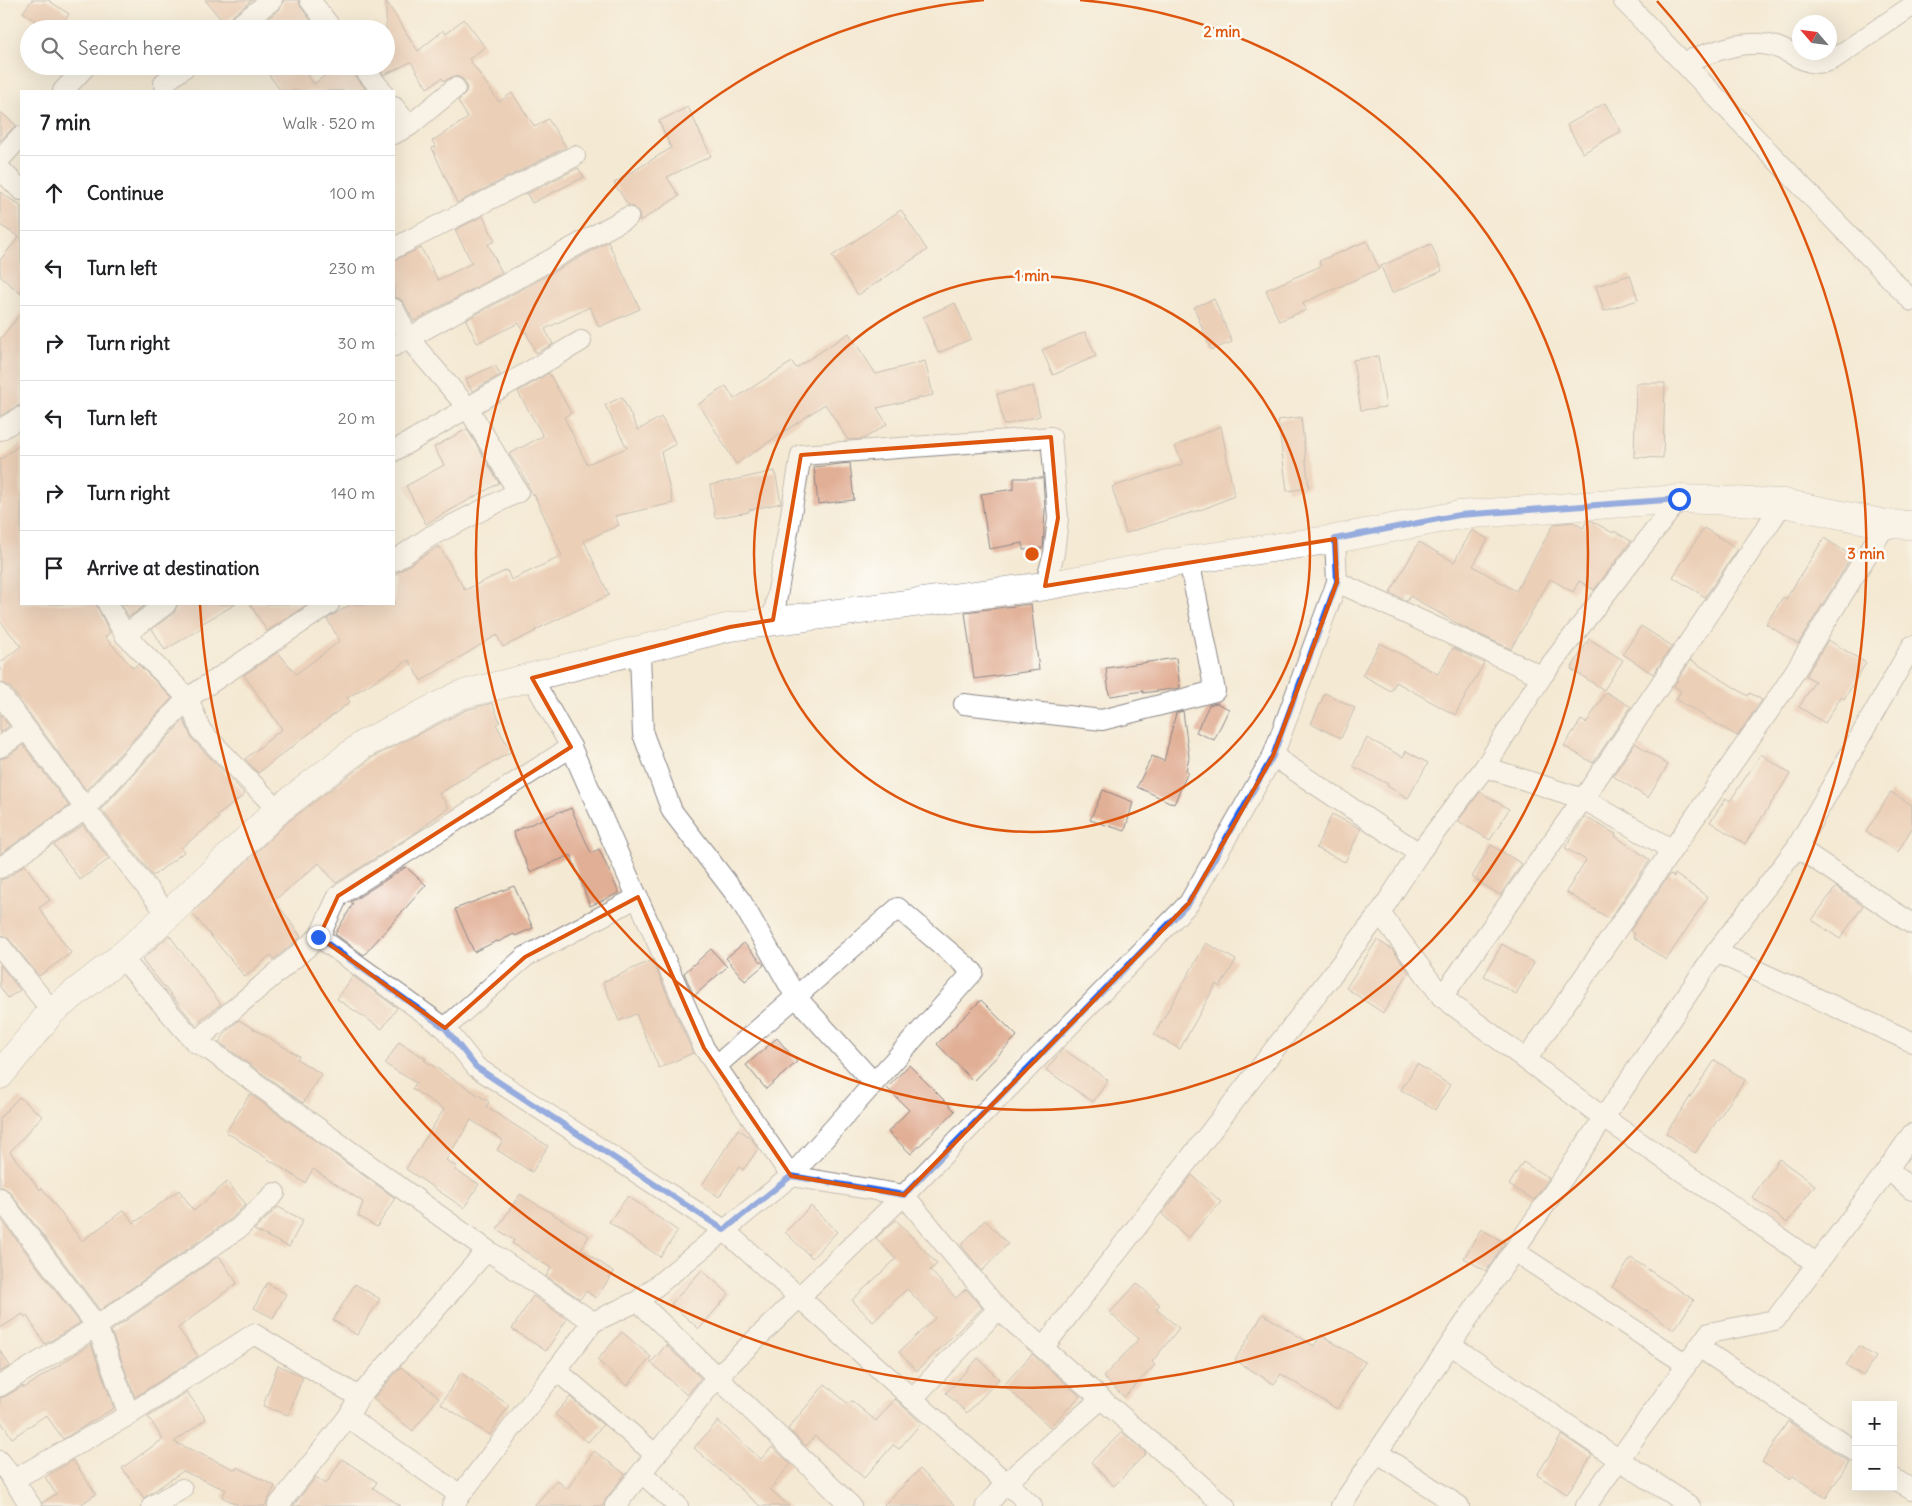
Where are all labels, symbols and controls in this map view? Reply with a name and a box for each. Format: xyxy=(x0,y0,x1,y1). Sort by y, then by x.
north arrow xyxy=(1792,15,1837,60)
search box xyxy=(20,20,395,75)
text: 2 min xyxy=(1204,22,1241,41)
icon: search xyxy=(38,34,66,62)
text: Search here xyxy=(78,36,181,60)
text: 7 min xyxy=(40,109,91,136)
text: Walk · 520 m xyxy=(283,113,375,133)
icon: ahead xyxy=(40,179,68,207)
text: Continue xyxy=(87,181,164,205)
text: 100 m xyxy=(330,183,375,203)
icon: left xyxy=(40,254,68,282)
text: Turn left xyxy=(87,256,157,280)
text: 230 m xyxy=(329,258,375,278)
text: 1 min xyxy=(1015,266,1050,285)
icon: right xyxy=(40,329,68,357)
text: Turn right xyxy=(87,331,170,355)
text: 30 m xyxy=(338,333,375,353)
icon: left xyxy=(40,404,68,432)
text: Turn left xyxy=(87,406,157,430)
text: 20 m xyxy=(338,408,375,428)
icon: right xyxy=(40,479,68,507)
text: Turn right xyxy=(87,481,170,505)
text: 140 m xyxy=(331,483,375,503)
route start xyxy=(1668,488,1691,511)
text: 3 min xyxy=(1847,544,1885,563)
centre of rings xyxy=(1023,545,1041,563)
icon: arrive xyxy=(40,554,68,582)
text: Arrive at destination xyxy=(87,556,260,580)
route end xyxy=(307,926,330,949)
map controls xyxy=(1852,1401,1897,1491)
button: + xyxy=(1852,1401,1897,1446)
button: − xyxy=(1852,1446,1897,1491)

